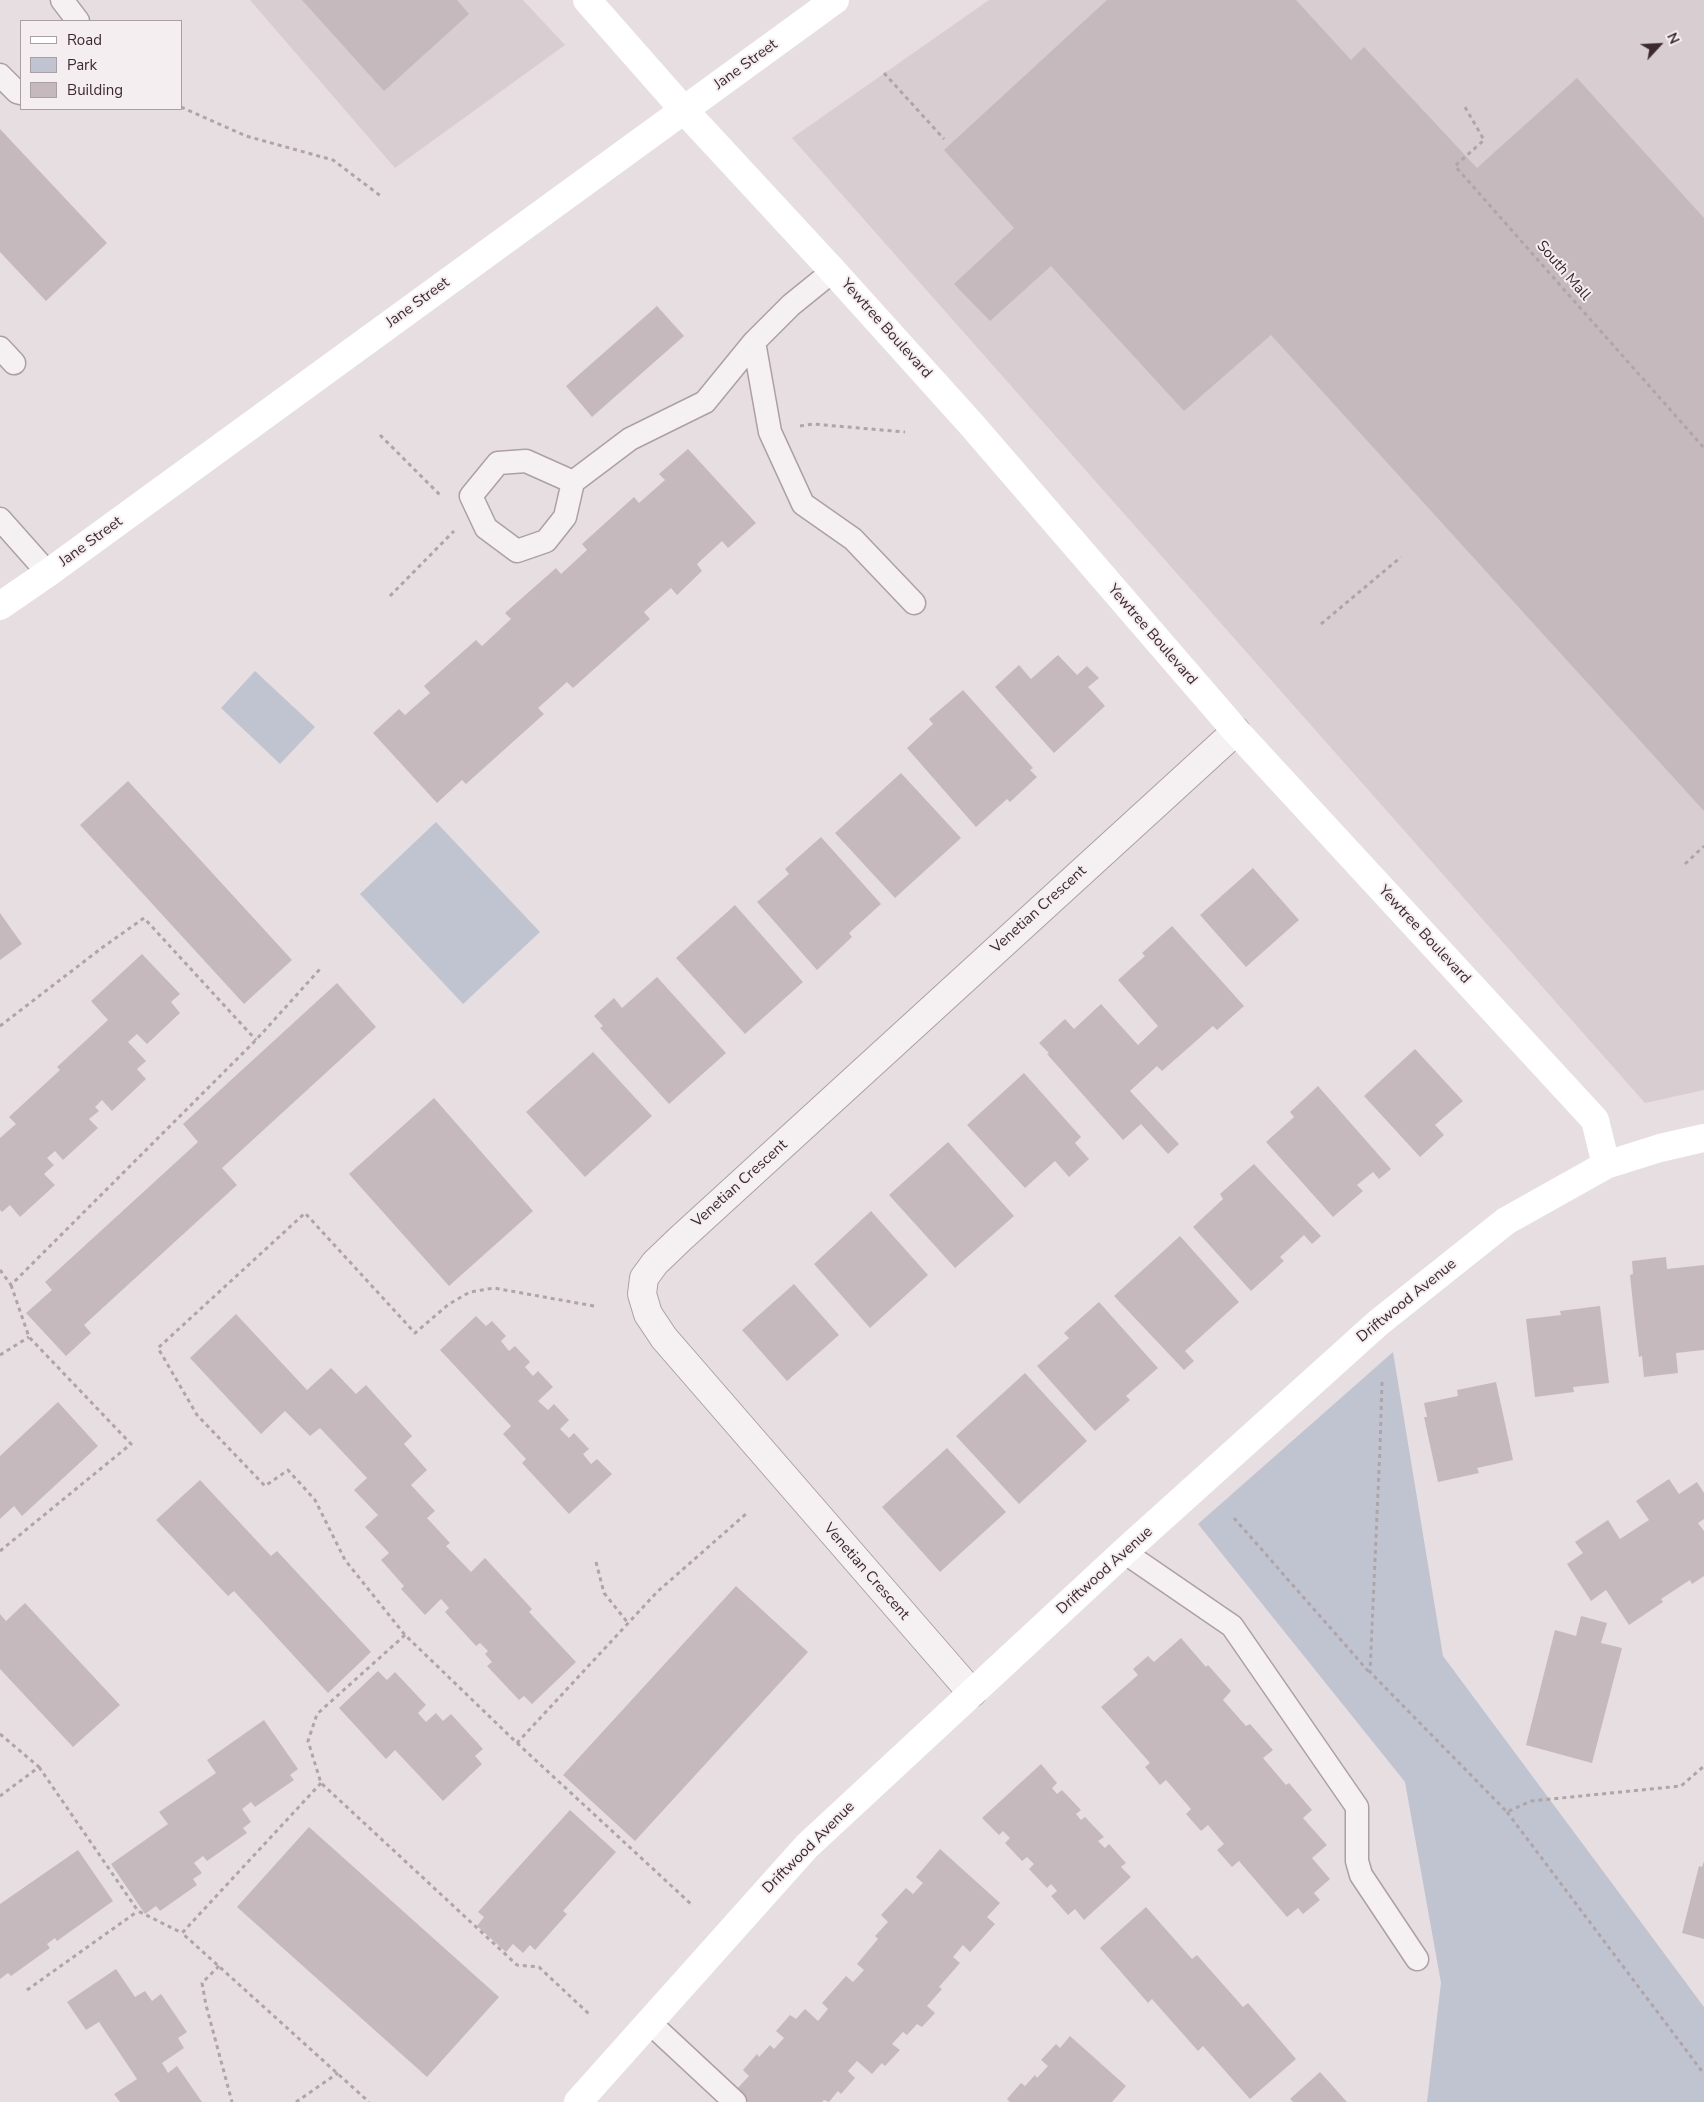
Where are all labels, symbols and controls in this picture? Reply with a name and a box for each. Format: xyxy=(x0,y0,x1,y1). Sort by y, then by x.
legend xyxy=(20,20,182,110)
north arrow xyxy=(1634,20,1684,70)
text: Road xyxy=(67,30,102,50)
text: N xyxy=(1662,30,1684,47)
street label: Jane Street xyxy=(711,36,781,94)
text: Park xyxy=(67,55,97,75)
text: Building xyxy=(67,80,123,100)
street label: South Mall xyxy=(1532,237,1594,305)
street label: Jane Street xyxy=(383,274,453,332)
street label: Yewtree Boulevard xyxy=(837,276,935,382)
street label: Jane Street xyxy=(56,513,126,571)
street label: Yewtree Boulevard xyxy=(1103,581,1201,689)
street label: Venetian Crescent xyxy=(988,862,1090,958)
street label: Yewtree Boulevard xyxy=(1374,882,1474,988)
street label: Venetian Crescent xyxy=(689,1136,791,1232)
street label: Driftwood Avenue xyxy=(1354,1255,1460,1347)
street label: Venetian Crescent xyxy=(819,1520,913,1624)
street label: Driftwood Avenue xyxy=(1053,1523,1157,1619)
street label: Driftwood Avenue xyxy=(759,1798,859,1898)

